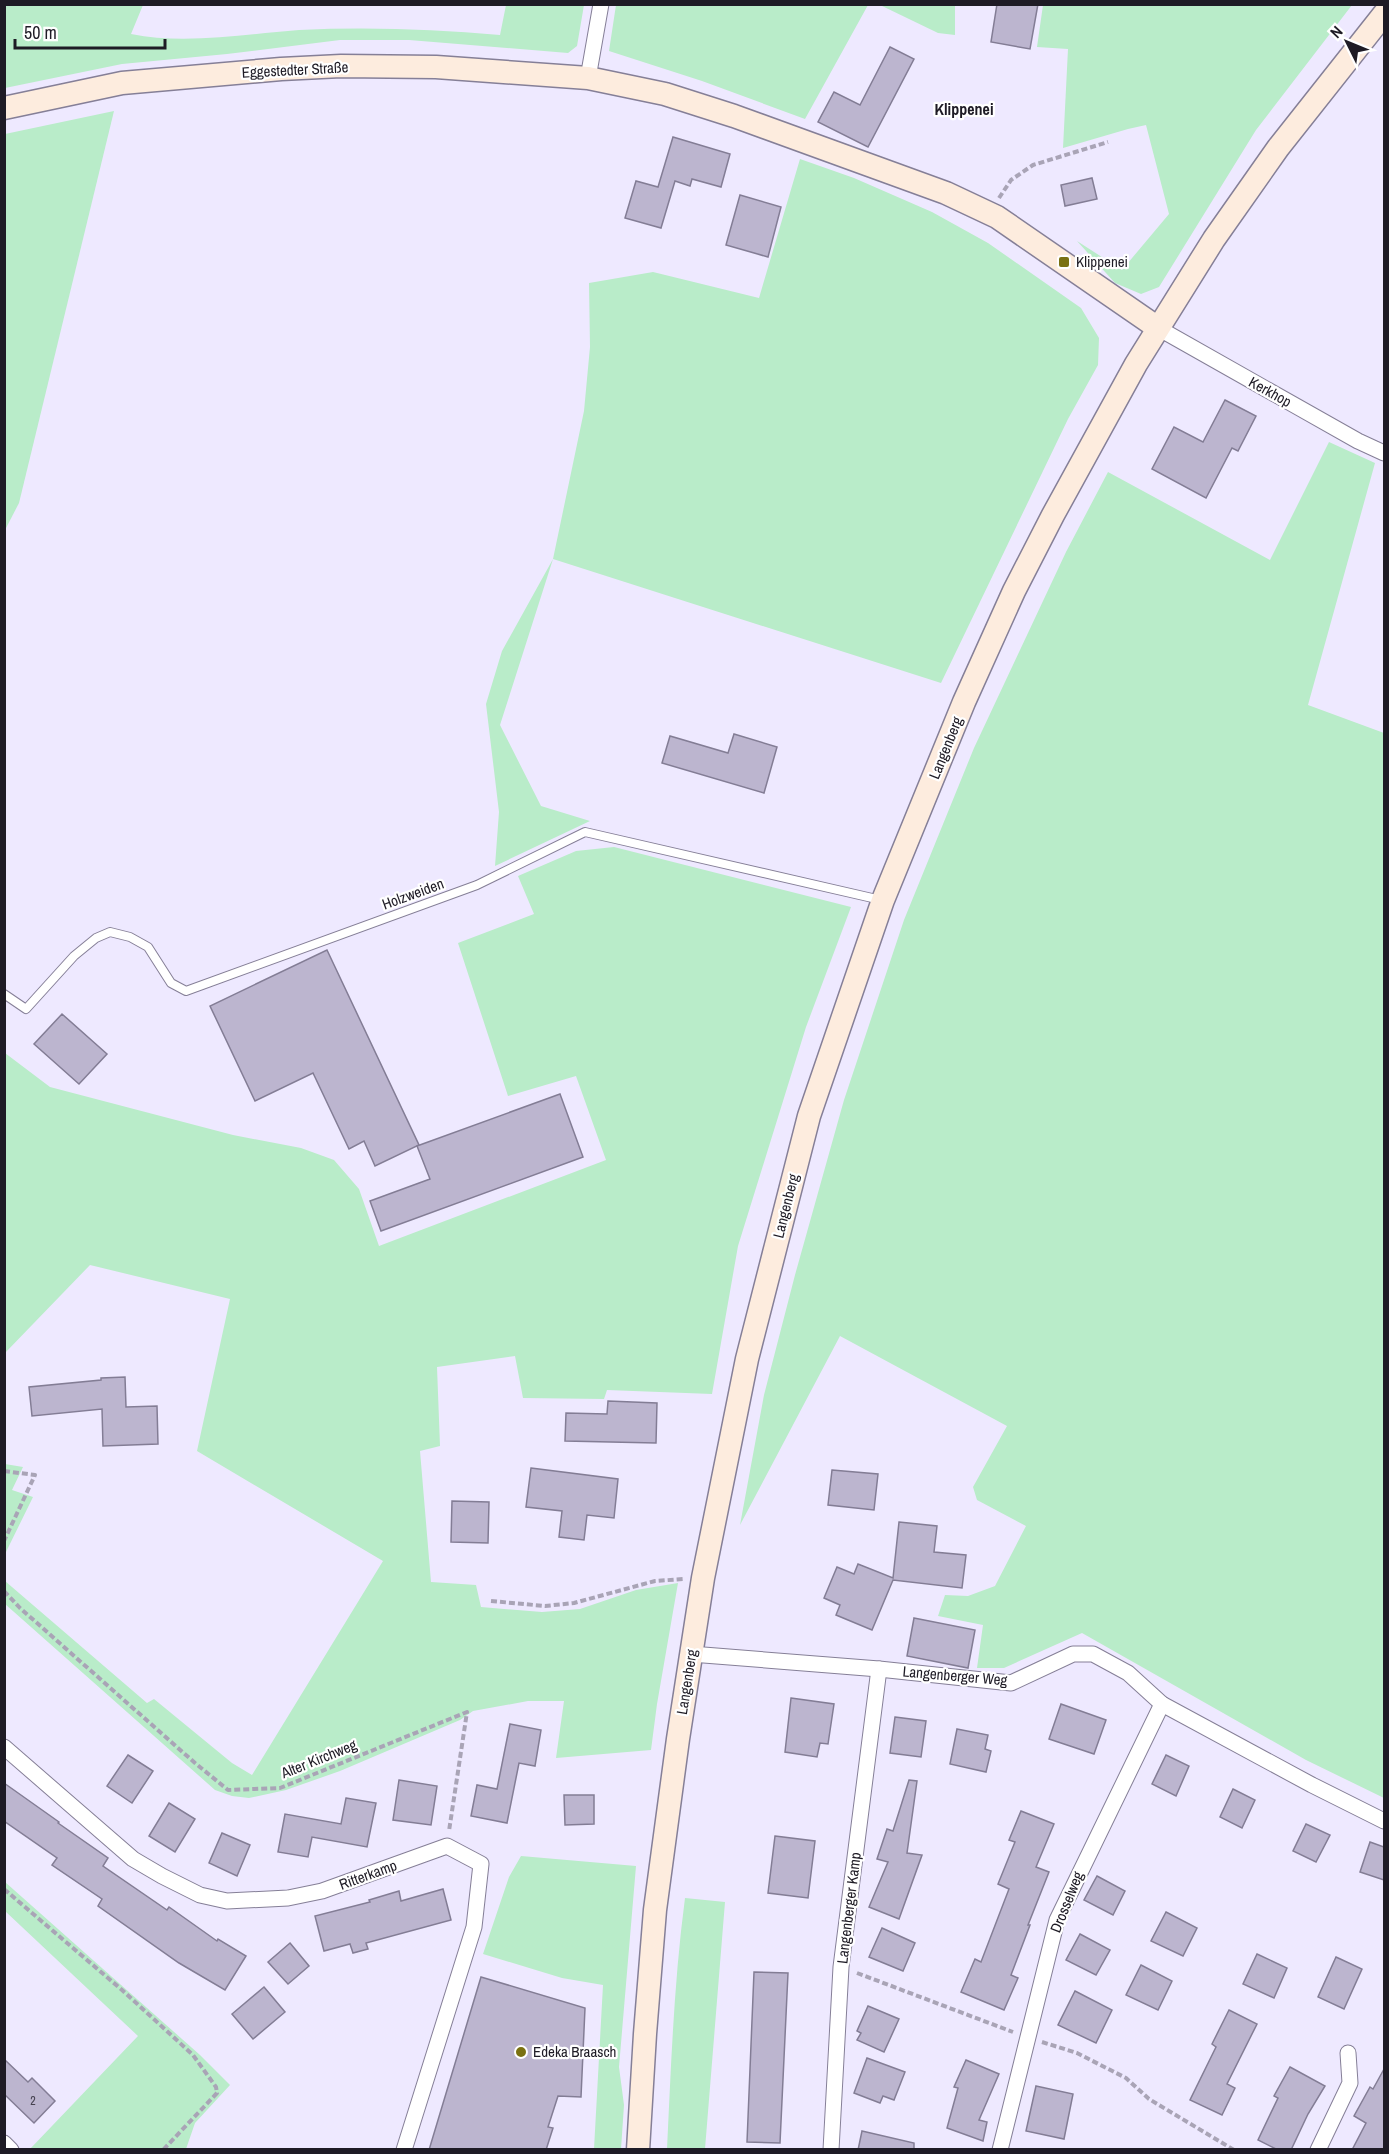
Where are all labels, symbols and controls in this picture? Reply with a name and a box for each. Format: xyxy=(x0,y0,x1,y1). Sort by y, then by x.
scale bar xyxy=(15,12,165,50)
north arrow xyxy=(1317,12,1377,72)
text: 50 m xyxy=(24,20,57,45)
text: N xyxy=(1325,21,1347,43)
street label: Eggestedter Straße xyxy=(241,56,349,83)
district label: Klippenei xyxy=(934,98,994,120)
place label: Klippenei xyxy=(1076,251,1128,272)
marker: Klippenei xyxy=(1057,255,1071,269)
street label: Kerkhop xyxy=(1245,371,1296,412)
street label: Langenberg xyxy=(924,713,968,782)
street label: Holzweiden xyxy=(379,873,447,914)
street label: Langenberg xyxy=(767,1171,804,1240)
street label: Langenberg xyxy=(671,1648,702,1716)
street label: Langenberger Weg xyxy=(902,1660,1008,1691)
street label: Alter Kirchweg xyxy=(277,1734,360,1784)
street label: Langenberger Kamp xyxy=(831,1851,866,1965)
street label: Ritterkamp xyxy=(336,1854,400,1895)
street label: Drosselweg xyxy=(1045,1868,1088,1936)
place label: Edeka Braasch xyxy=(533,2041,616,2062)
marker: Edeka Braasch xyxy=(514,2045,528,2059)
house number: 2 xyxy=(30,2093,36,2109)

